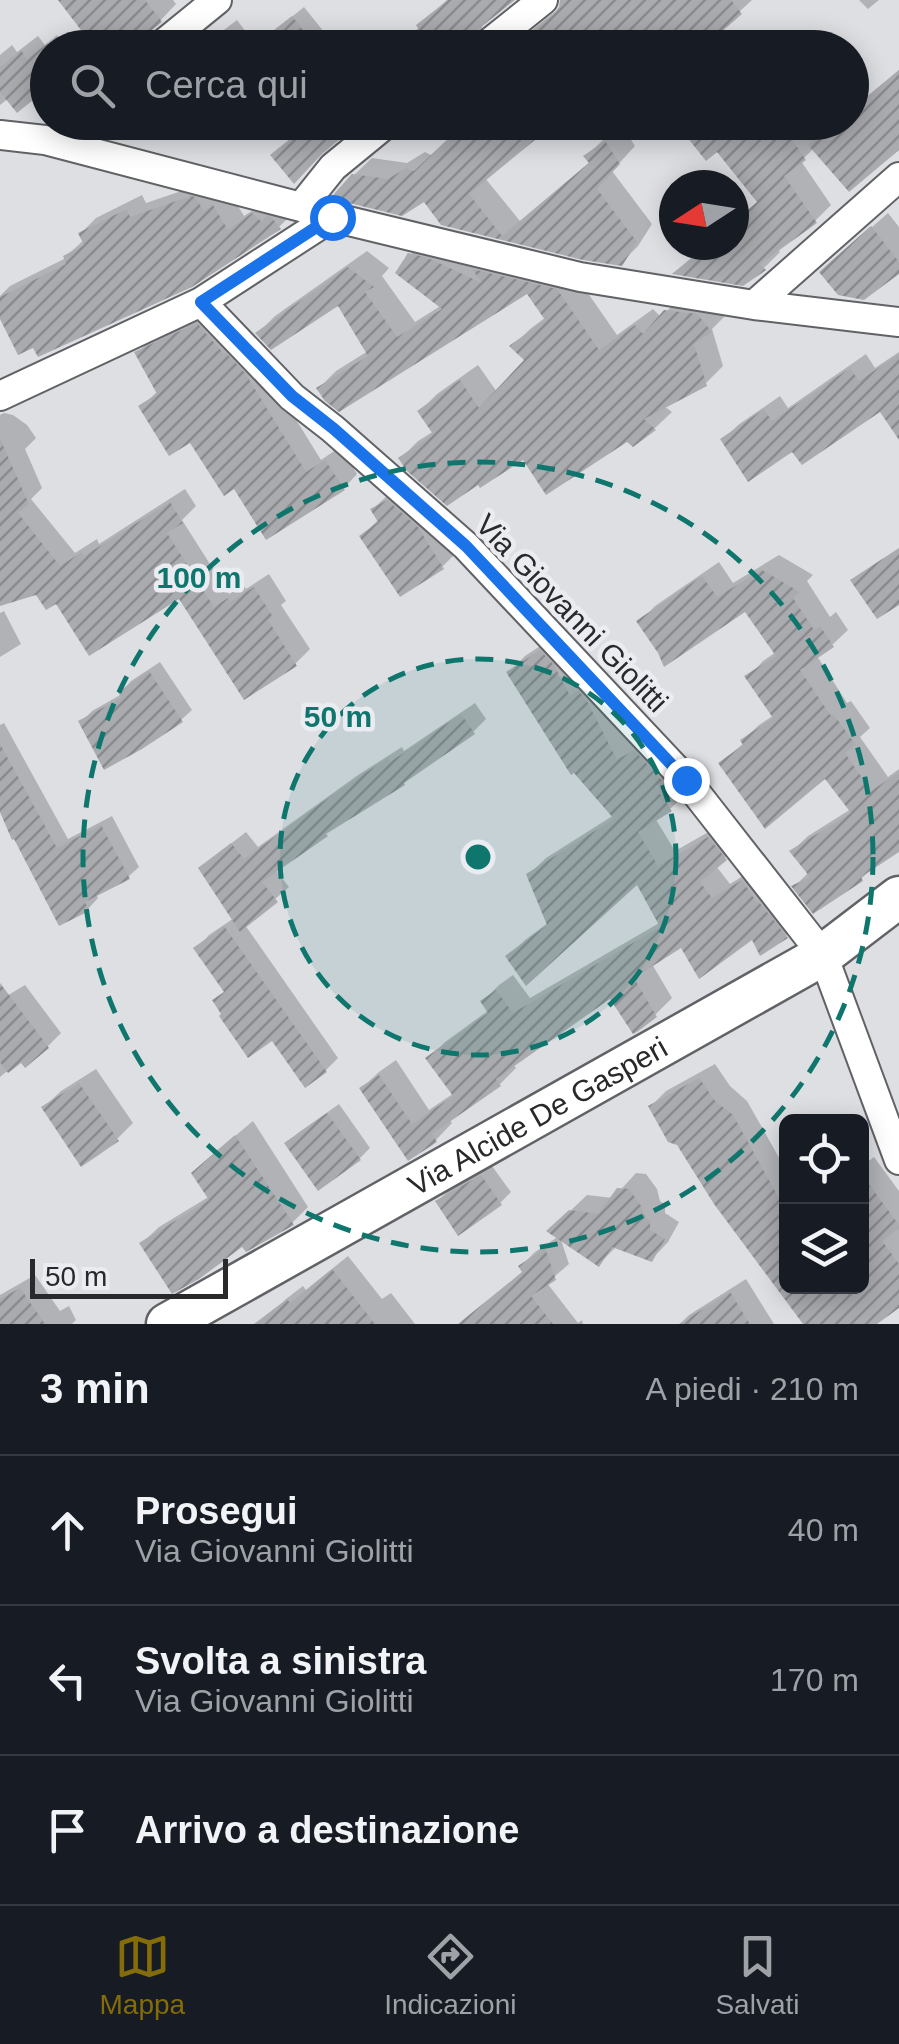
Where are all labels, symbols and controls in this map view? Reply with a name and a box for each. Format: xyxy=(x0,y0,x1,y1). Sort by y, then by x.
search box xyxy=(30,30,869,140)
icon: search xyxy=(65,58,120,113)
text: Cerca qui xyxy=(145,64,308,106)
north arrow xyxy=(659,170,749,260)
route start xyxy=(310,195,356,241)
street label: Via Giovanni Giolitti xyxy=(469,508,675,718)
text: 100 m xyxy=(156,561,242,594)
text: 50 m xyxy=(304,700,372,733)
route end xyxy=(664,758,710,804)
centre of rings xyxy=(460,839,496,875)
street label: Via Alcide De Gasperi xyxy=(402,1030,672,1201)
map controls xyxy=(779,1114,869,1294)
button: locate xyxy=(779,1114,869,1204)
button: layers xyxy=(779,1204,869,1294)
scale bar xyxy=(30,1254,228,1298)
text: 50 m xyxy=(45,1261,107,1292)
text: 3 min xyxy=(40,1365,150,1412)
text: A piedi · 210 m xyxy=(646,1371,859,1407)
text: Prosegui xyxy=(135,1490,298,1532)
icon: ahead xyxy=(40,1503,95,1558)
text: 40 m xyxy=(788,1512,859,1548)
text: Via Giovanni Giolitti xyxy=(135,1533,414,1569)
text: Svolta a sinistra xyxy=(135,1640,426,1682)
icon: left xyxy=(40,1653,95,1708)
text: 170 m xyxy=(770,1662,859,1698)
text: Via Giovanni Giolitti xyxy=(135,1683,414,1719)
icon: arrive xyxy=(40,1803,95,1858)
text: Arrivo a destinazione xyxy=(135,1809,519,1851)
tab: Mappa xyxy=(100,1929,185,2021)
tab: Indicazioni xyxy=(384,1929,516,2021)
tab: Salvati xyxy=(715,1929,799,2021)

